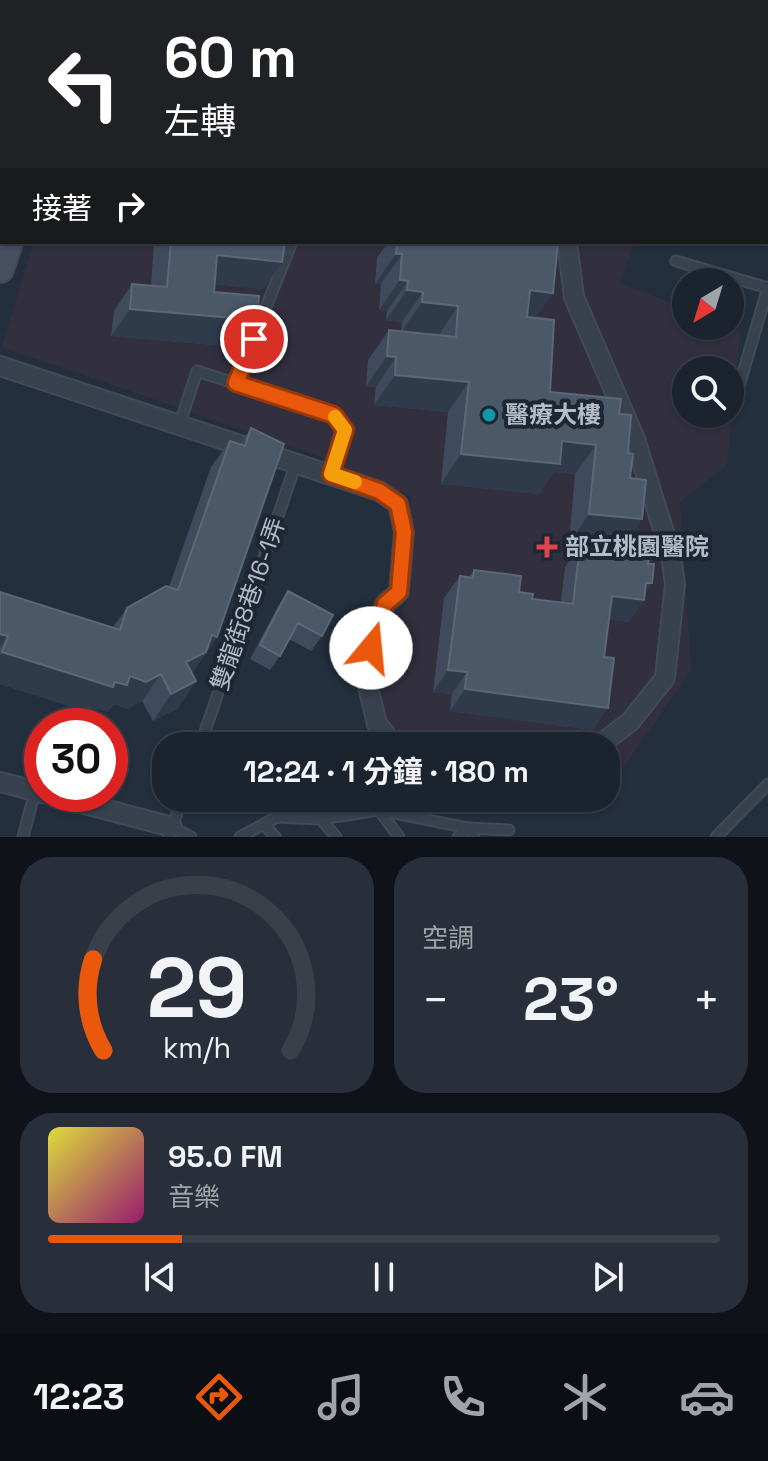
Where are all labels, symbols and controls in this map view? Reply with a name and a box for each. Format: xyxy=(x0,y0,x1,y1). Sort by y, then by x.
text: 60 m xyxy=(164,22,297,93)
icon: left xyxy=(32,32,136,136)
text: 左轉 xyxy=(164,99,236,145)
icon: right xyxy=(108,184,152,228)
text: 接著 xyxy=(32,189,92,228)
north arrow xyxy=(672,268,744,340)
map controls xyxy=(672,268,744,428)
pin xyxy=(220,305,288,373)
icon: arrive xyxy=(232,317,276,361)
button: search xyxy=(672,356,744,428)
place label: 醫療大樓 xyxy=(505,399,601,430)
marker: 醫療大樓 xyxy=(480,406,498,424)
street label: 雙龍街8巷16-1弄 xyxy=(203,513,292,694)
place label: 部立桃園醫院 xyxy=(565,531,709,562)
marker: 部立桃園醫院 xyxy=(536,536,558,558)
position arrow xyxy=(329,606,413,690)
speed limit sign: 30 xyxy=(24,708,128,812)
text: 12:24 · 1 分鐘 · 180 m xyxy=(243,752,529,791)
text: 空調 xyxy=(422,921,474,955)
text: 29 xyxy=(147,935,247,1041)
text: 23° xyxy=(523,961,619,1038)
text: − xyxy=(422,972,449,1028)
text: + xyxy=(693,972,720,1028)
text: km/h xyxy=(163,1030,231,1066)
text: 95.0 FM xyxy=(168,1137,283,1176)
text: 音樂 xyxy=(168,1180,220,1214)
icon: previous xyxy=(138,1255,182,1299)
icon: pause xyxy=(362,1255,406,1299)
icon: next xyxy=(586,1255,630,1299)
icon: directions xyxy=(191,1369,247,1425)
icon: music xyxy=(313,1369,369,1425)
icon: phone xyxy=(435,1369,491,1425)
icon: climate xyxy=(557,1369,613,1425)
icon: car xyxy=(679,1369,735,1425)
text: 12:23 xyxy=(33,1374,125,1420)

